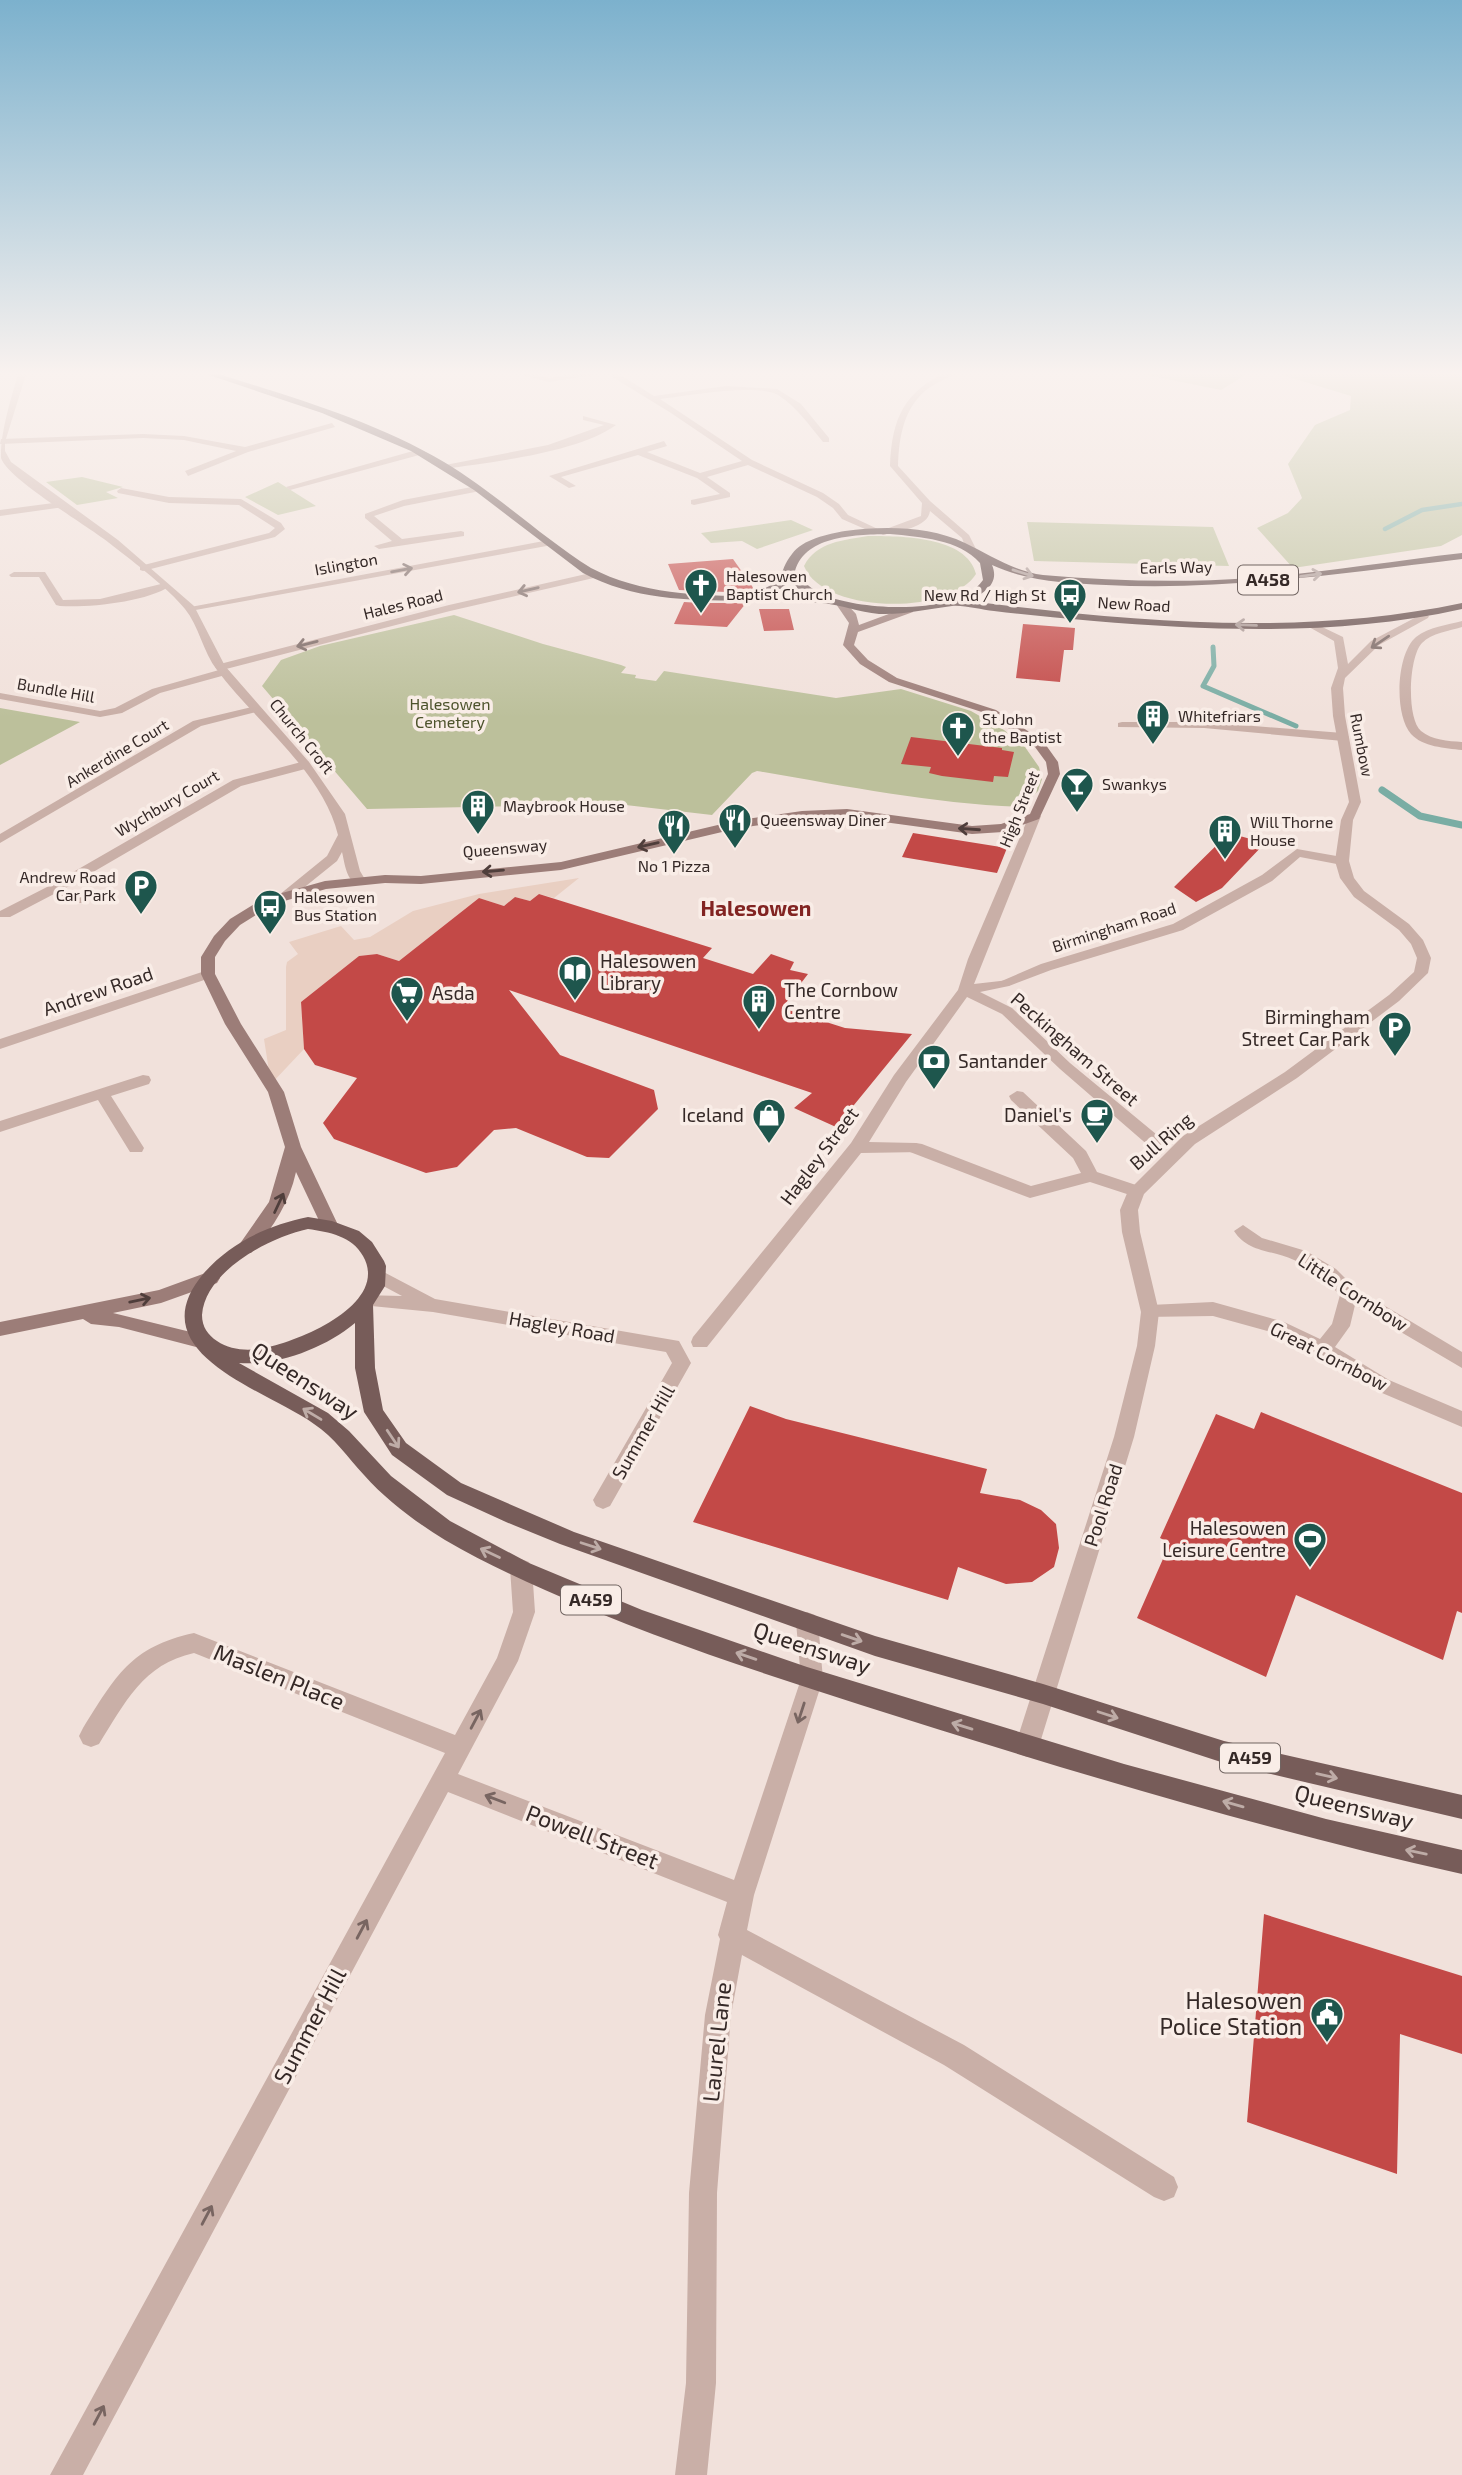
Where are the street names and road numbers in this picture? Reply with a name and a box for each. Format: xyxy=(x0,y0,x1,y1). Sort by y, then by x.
street label: Islington xyxy=(313,549,379,578)
street label: Earls Way xyxy=(1140,556,1213,577)
road number: A458 xyxy=(1238,566,1298,594)
street label: Hales Road xyxy=(361,584,445,623)
street label: New Road xyxy=(1097,592,1171,615)
street label: Bundle Hill xyxy=(16,673,97,706)
street label: Church Croft xyxy=(266,694,338,777)
street label: Rumbow xyxy=(1347,711,1378,778)
street label: Ankerdine Court xyxy=(62,714,172,791)
street label: Wychbury Court xyxy=(111,765,222,840)
street label: High Street xyxy=(995,768,1043,850)
street label: Queensway xyxy=(462,834,549,862)
street label: Birmingham Road xyxy=(1050,898,1178,955)
street label: Andrew Road xyxy=(40,961,156,1020)
street label: Peckingham Street xyxy=(1007,987,1144,1110)
street label: Hagley Street xyxy=(774,1102,863,1209)
street label: Bull Ring xyxy=(1125,1107,1197,1174)
street label: Little Cornbow xyxy=(1294,1247,1413,1336)
street label: Hagley Road xyxy=(507,1306,617,1347)
street label: Great Cornbow xyxy=(1267,1316,1392,1395)
street label: Queensway xyxy=(247,1335,364,1425)
street label: Summer Hill xyxy=(606,1380,679,1483)
street label: Pool Road xyxy=(1078,1460,1127,1549)
road number: A459 xyxy=(561,1586,621,1615)
street label: Queensway xyxy=(750,1615,875,1679)
street label: Maslen Place xyxy=(210,1637,349,1715)
road number: A459 xyxy=(1220,1744,1280,1772)
street label: Queensway xyxy=(1292,1778,1417,1834)
street label: Powell Street xyxy=(522,1798,663,1874)
street label: Summer Hill xyxy=(267,1963,351,2088)
street label: Laurel Lane xyxy=(696,1981,736,2103)

